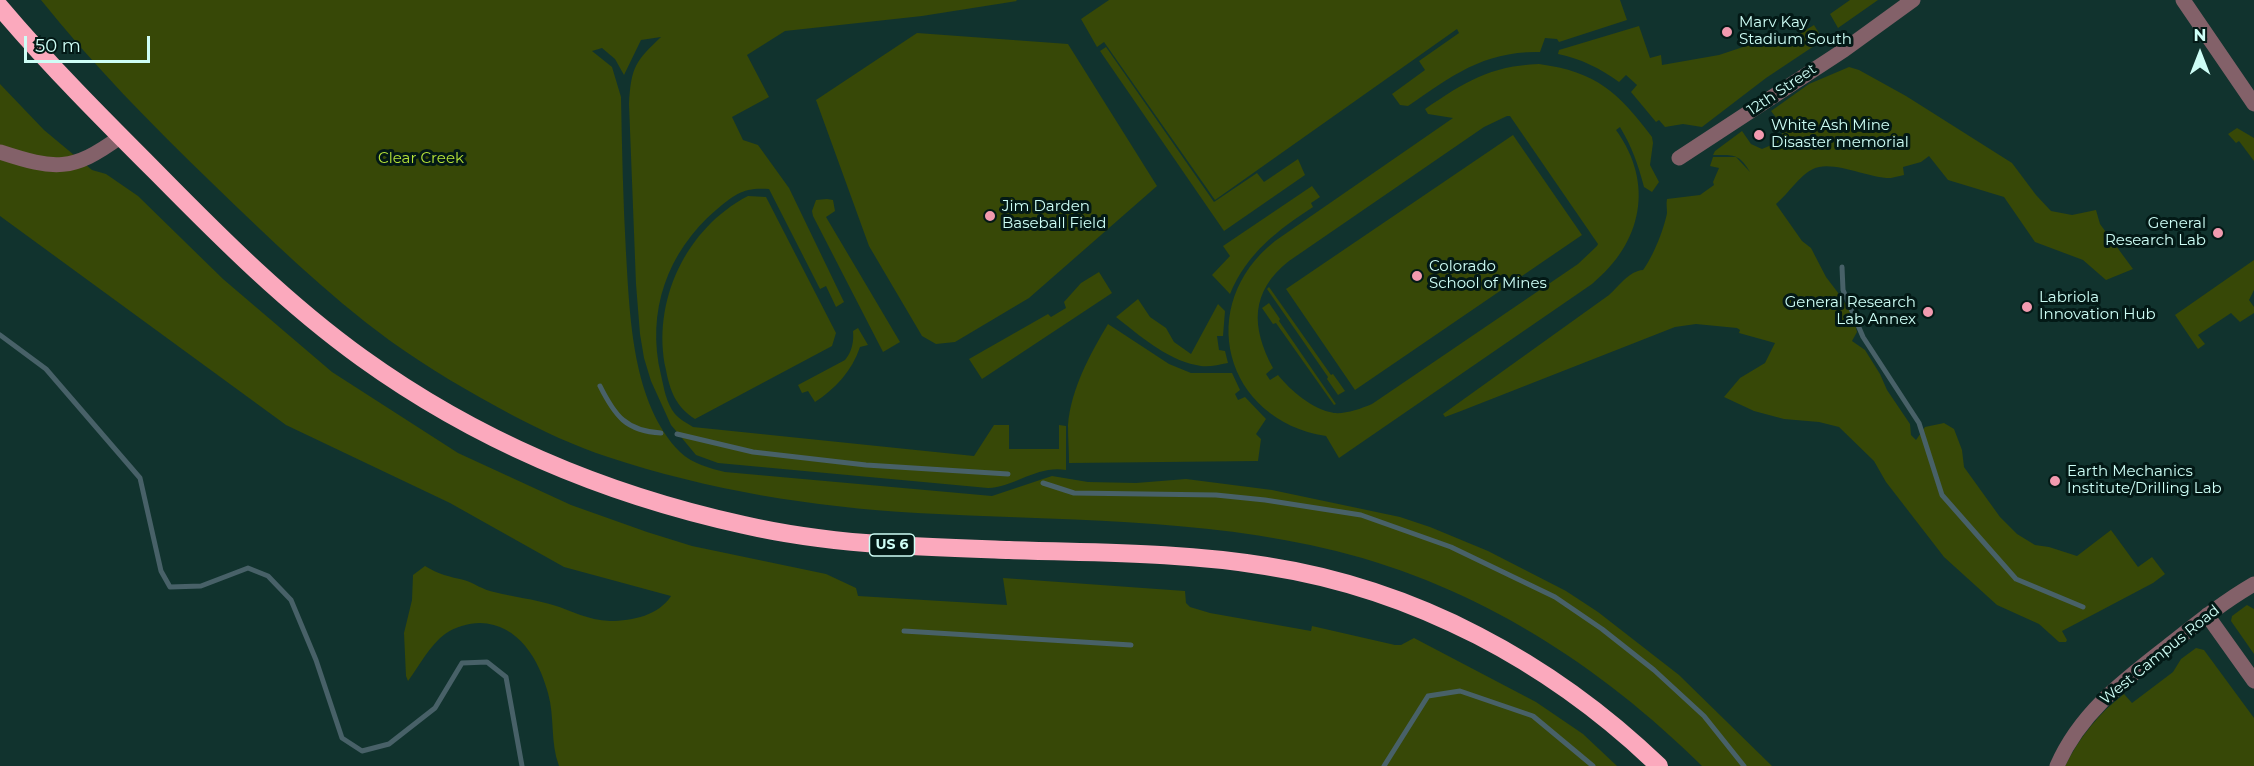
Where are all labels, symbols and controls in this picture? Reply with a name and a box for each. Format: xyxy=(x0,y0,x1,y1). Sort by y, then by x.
place label: Marv Kay Stadium South xyxy=(1739,14,1852,49)
scale bar xyxy=(27,24,153,62)
north arrow xyxy=(2170,24,2230,84)
marker: Marv Kay Stadium South xyxy=(1720,25,1734,39)
text: N xyxy=(2194,26,2206,45)
text: 50 m xyxy=(35,35,81,57)
street label: 12th Street xyxy=(1744,60,1820,120)
place label: White Ash Mine Disaster memorial xyxy=(1771,117,1909,152)
marker: White Ash Mine Disaster memorial xyxy=(1752,128,1766,142)
park label: Clear Creek xyxy=(378,150,464,168)
place label: Jim Darden Baseball Field xyxy=(1002,198,1106,233)
marker: Jim Darden Baseball Field xyxy=(983,209,997,223)
place label: General Research Lab xyxy=(2105,215,2206,250)
marker: General Research Lab xyxy=(2211,226,2225,240)
place label: Colorado School of Mines xyxy=(1429,258,1547,293)
marker: Colorado School of Mines xyxy=(1410,269,1424,283)
place label: Labriola Innovation Hub xyxy=(2039,289,2156,324)
place label: General Research Lab Annex xyxy=(1785,294,1916,329)
marker: Labriola Innovation Hub xyxy=(2020,300,2034,314)
marker: General Research Lab Annex xyxy=(1921,305,1935,319)
place label: Earth Mechanics Institute/Drilling Lab xyxy=(2067,463,2222,498)
marker: Earth Mechanics Institute/Drilling Lab xyxy=(2048,474,2062,488)
road number: US 6 xyxy=(870,534,914,556)
street label: West Campus Road xyxy=(2097,601,2223,709)

